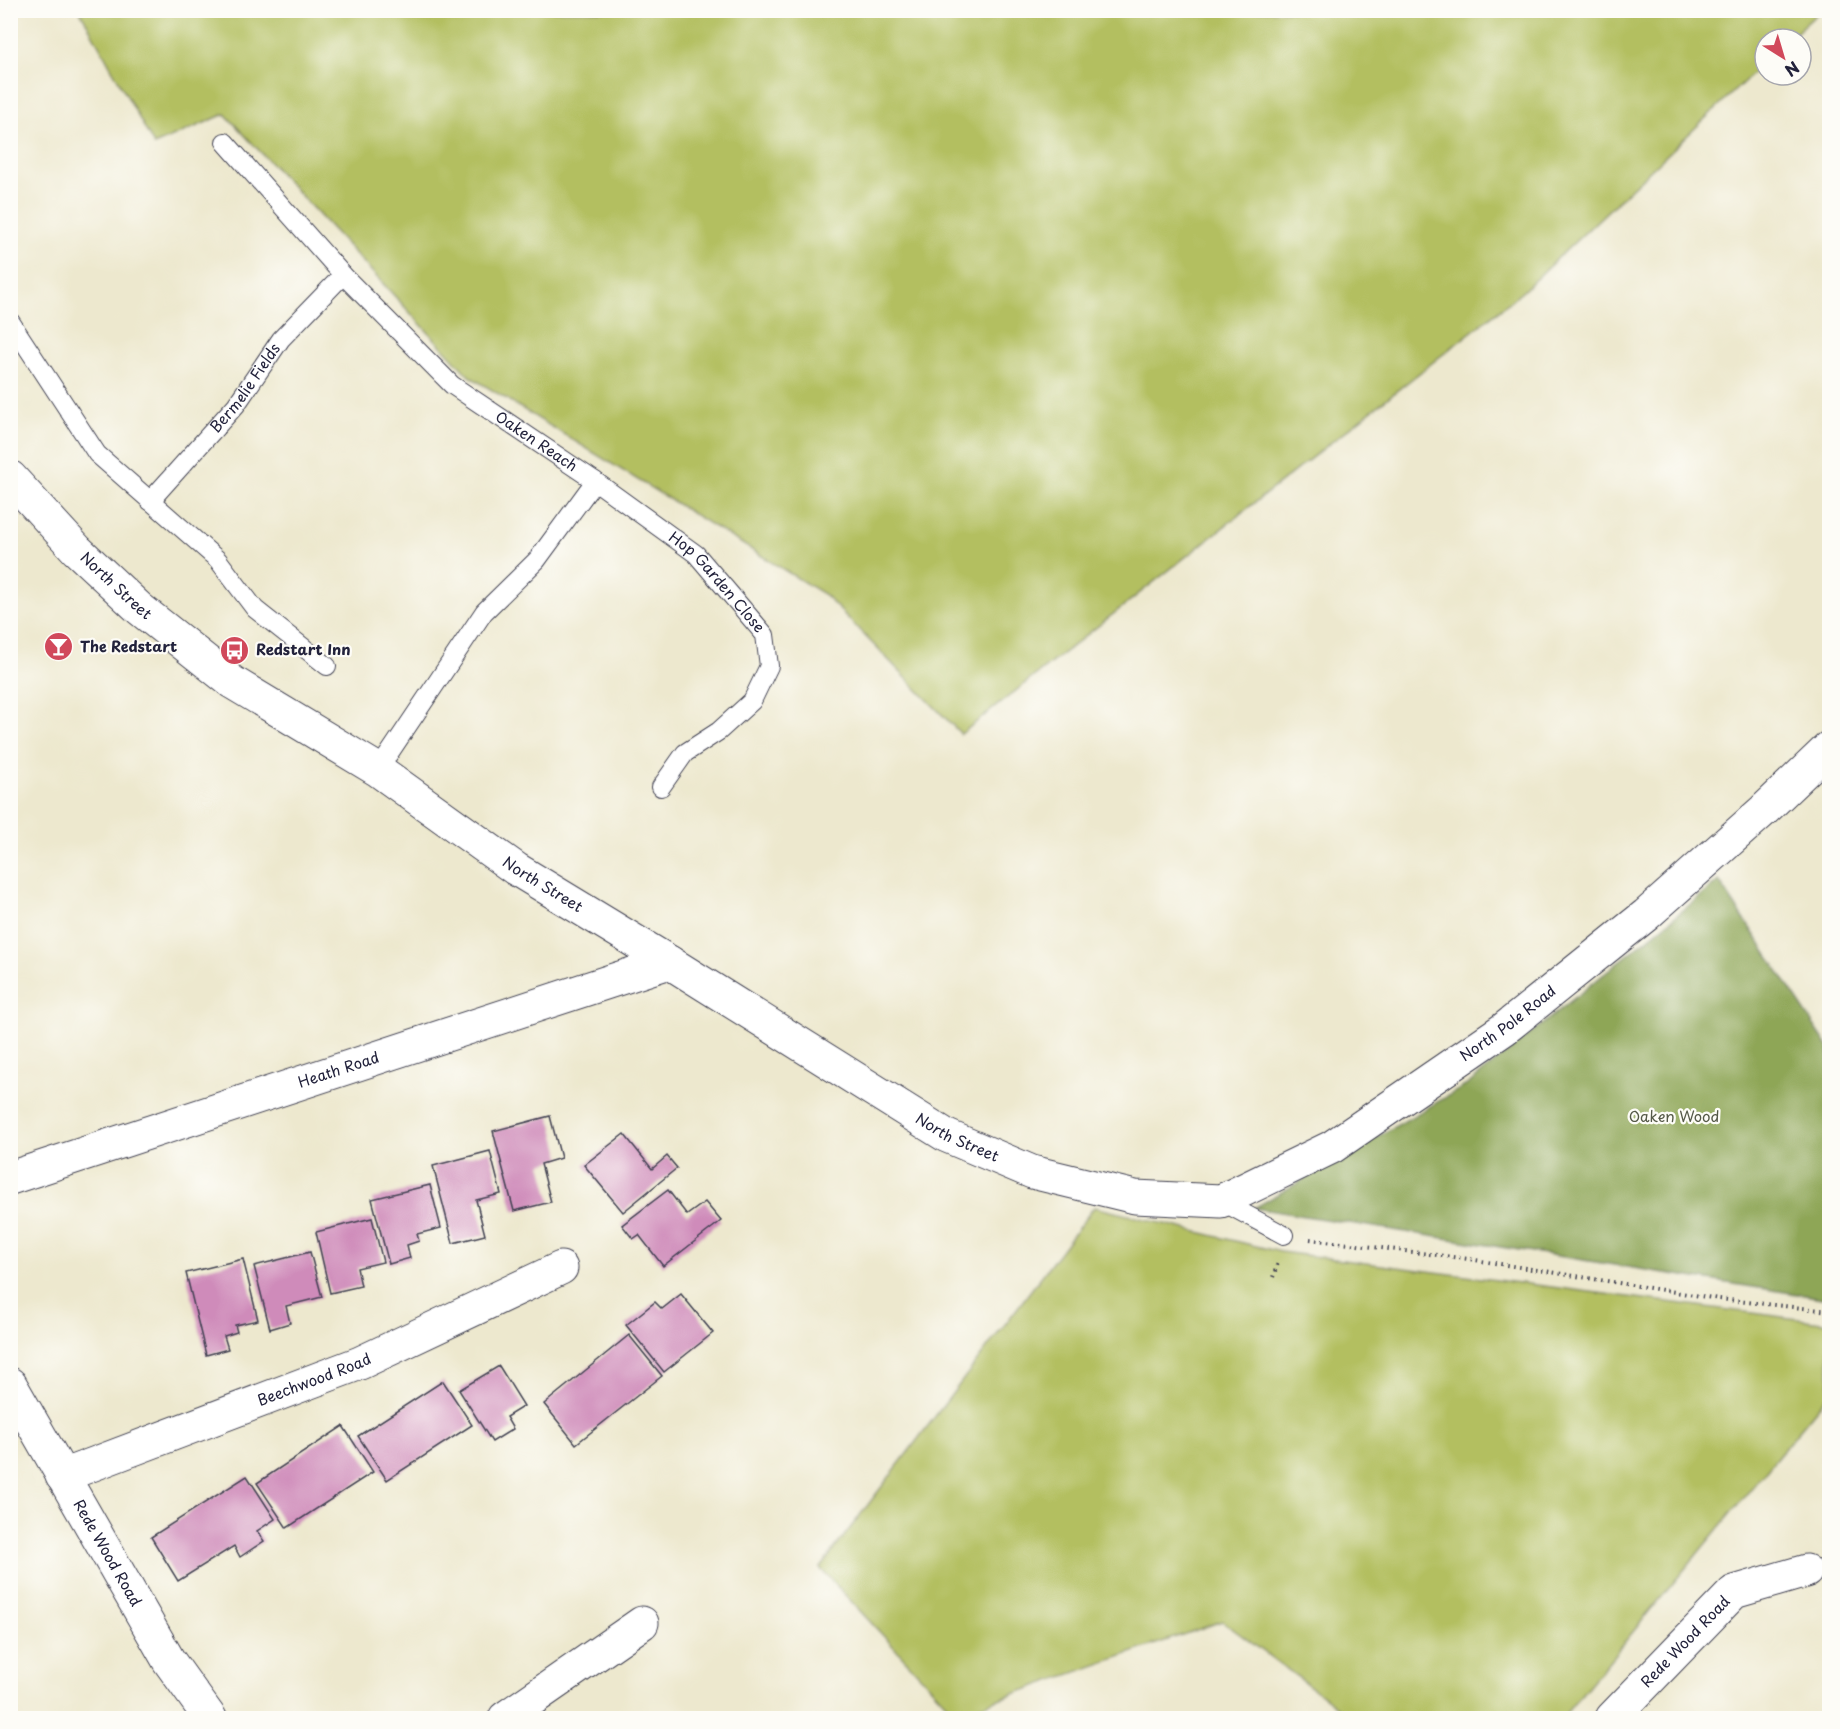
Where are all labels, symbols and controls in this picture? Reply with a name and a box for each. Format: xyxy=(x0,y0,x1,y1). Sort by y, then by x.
north arrow xyxy=(1753,27,1813,87)
text: N xyxy=(1780,56,1805,83)
street label: Bermelie Fields xyxy=(204,338,285,437)
street label: Oaken Reach xyxy=(491,404,583,476)
street label: Hop Garden Close xyxy=(665,525,771,637)
street label: North Street xyxy=(76,546,157,624)
bar icon: The Redstart xyxy=(43,631,75,663)
place label: The Redstart xyxy=(80,634,177,657)
bus stop icon: Redstart Inn xyxy=(219,634,251,666)
place label: Redstart Inn xyxy=(256,637,351,660)
street label: North Street xyxy=(498,850,588,917)
street label: North Pole Road xyxy=(1454,979,1560,1066)
street label: Heath Road xyxy=(295,1045,382,1093)
park label: Oaken Wood xyxy=(1629,1104,1719,1127)
street label: North Street xyxy=(912,1106,1003,1167)
street label: Beechwood Road xyxy=(254,1346,375,1411)
street label: Rede Wood Road xyxy=(69,1495,148,1610)
street label: Rede Wood Road xyxy=(1635,1590,1735,1692)

